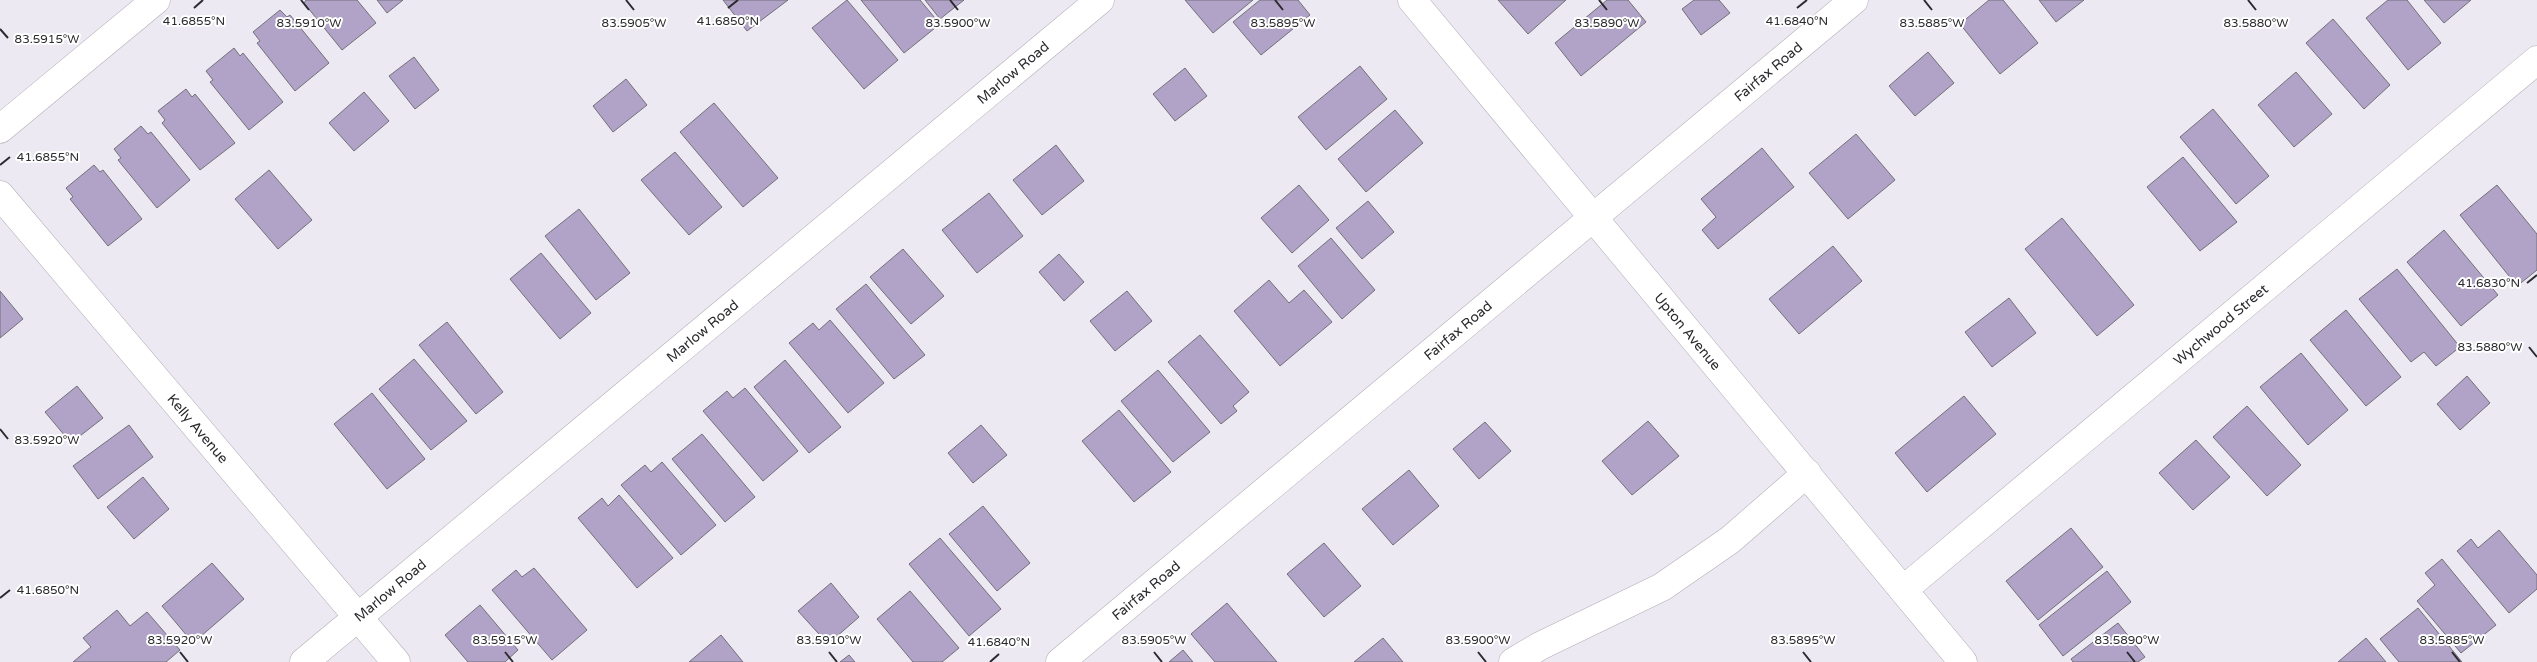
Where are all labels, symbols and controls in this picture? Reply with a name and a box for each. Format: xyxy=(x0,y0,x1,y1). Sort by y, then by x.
text: 41.6855°N xyxy=(163,14,225,28)
text: 41.6850°N xyxy=(697,14,759,28)
text: 41.6840°N xyxy=(1766,14,1828,28)
text: 83.5910°W xyxy=(276,16,342,30)
text: 83.5905°W xyxy=(602,16,666,30)
text: 83.5900°W xyxy=(925,16,991,30)
text: 83.5895°W xyxy=(1251,16,1315,30)
text: 83.5890°W xyxy=(1574,16,1640,30)
text: 83.5885°W xyxy=(1900,16,1964,30)
text: 83.5880°W xyxy=(2223,16,2289,30)
text: 83.5915°W xyxy=(15,32,79,46)
street label: Marlow Road xyxy=(974,38,1053,108)
street label: Fairfax Road xyxy=(1731,39,1806,105)
text: 41.6855°N xyxy=(17,150,79,164)
text: 41.6830°N xyxy=(2458,276,2520,290)
street label: Wychwood Street xyxy=(2170,280,2272,369)
street label: Upton Avenue xyxy=(1650,290,1724,374)
street label: Marlow Road xyxy=(663,296,742,366)
street label: Fairfax Road xyxy=(1421,297,1496,364)
text: 83.5880°W xyxy=(2457,340,2523,354)
street label: Kelly Avenue xyxy=(163,391,232,467)
text: 83.5920°W xyxy=(14,433,80,447)
street label: Marlow Road xyxy=(351,556,430,626)
street label: Fairfax Road xyxy=(1109,557,1184,624)
text: 41.6850°N xyxy=(17,583,79,597)
text: 83.5920°W xyxy=(147,633,213,647)
text: 83.5915°W xyxy=(473,633,537,647)
text: 83.5910°W xyxy=(796,633,862,647)
text: 83.5905°W xyxy=(1122,633,1186,647)
text: 83.5900°W xyxy=(1445,633,1511,647)
text: 83.5895°W xyxy=(1771,633,1835,647)
text: 83.5890°W xyxy=(2094,633,2160,647)
text: 83.5885°W xyxy=(2420,633,2484,647)
text: 41.6840°N xyxy=(968,635,1030,649)

